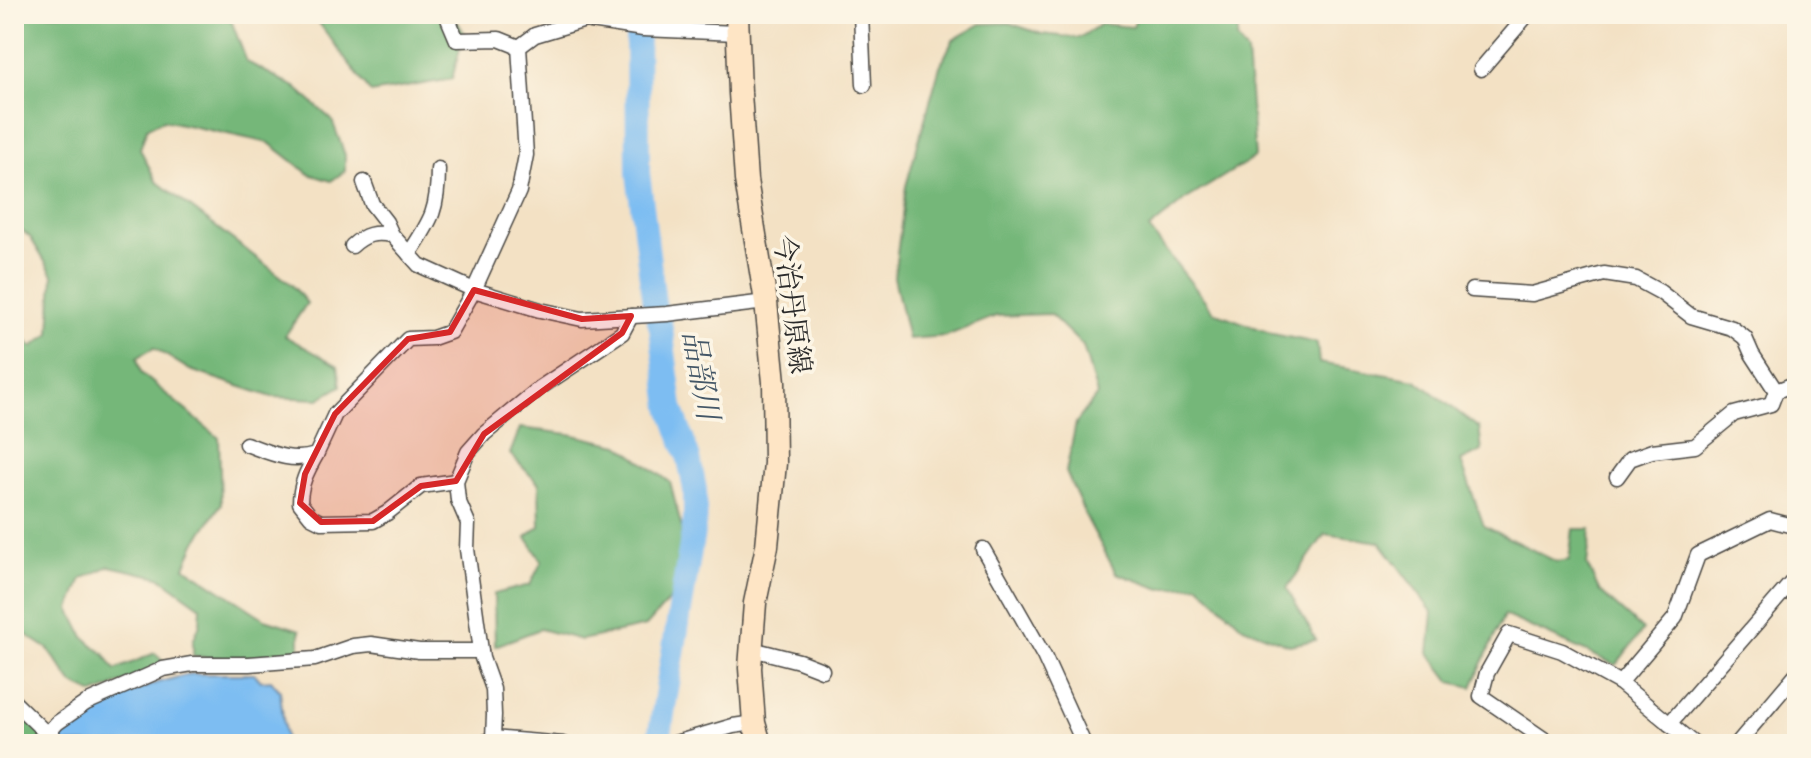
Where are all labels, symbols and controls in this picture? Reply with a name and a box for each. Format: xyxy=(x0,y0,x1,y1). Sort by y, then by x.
street label: 今治丹原線 xyxy=(765,232,819,376)
water label: 品部川 xyxy=(673,327,729,426)

